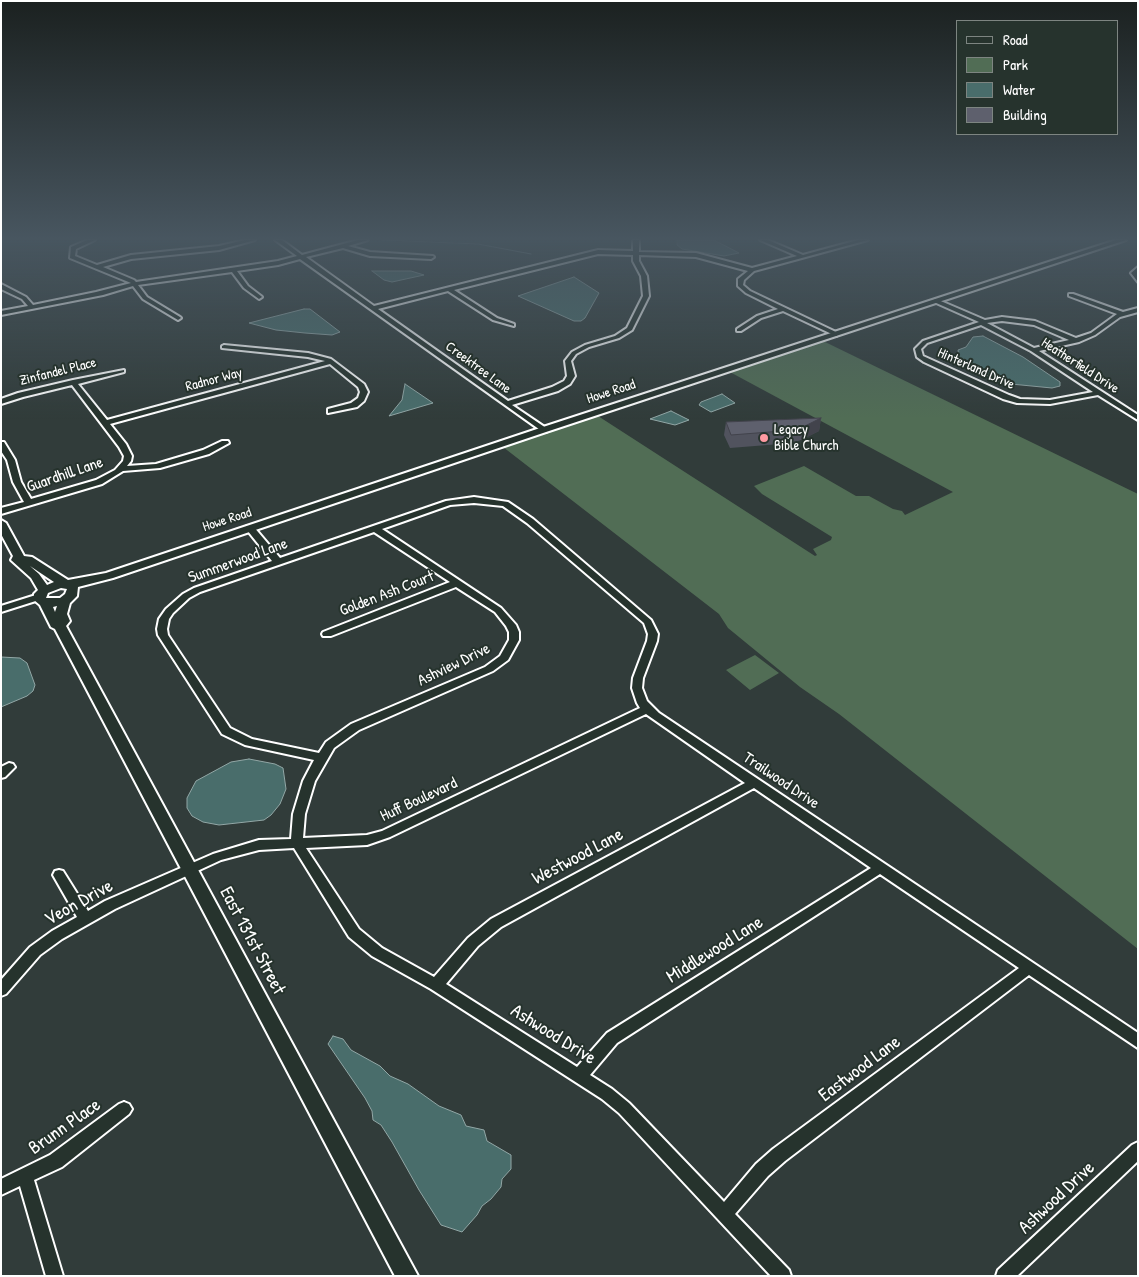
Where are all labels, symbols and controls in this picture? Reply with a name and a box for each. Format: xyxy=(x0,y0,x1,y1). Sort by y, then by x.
legend xyxy=(956,20,1119,135)
text: Road xyxy=(1003,29,1028,50)
text: Park xyxy=(1003,54,1028,75)
text: Water xyxy=(1003,79,1035,100)
text: Building xyxy=(1003,104,1047,125)
street label: Heatherfield Drive xyxy=(1038,335,1122,397)
street label: Creektree Lane xyxy=(442,339,514,397)
street label: Hinterland Drive xyxy=(935,345,1017,393)
street label: Zinfandel Place xyxy=(18,354,98,390)
street label: Radnor Way xyxy=(184,364,244,396)
street label: Howe Road xyxy=(584,376,638,408)
place label: Legacy Bible Church xyxy=(774,422,838,454)
marker: Legacy Bible Church xyxy=(758,432,770,444)
street label: Guardhill Lane xyxy=(24,453,106,497)
street label: Howe Road xyxy=(200,504,254,536)
street label: Summerwood Lane xyxy=(186,534,290,588)
street label: Golden Ash Court xyxy=(337,567,437,621)
street label: Ashview Drive xyxy=(415,639,493,691)
street label: Trailwood Drive xyxy=(739,748,823,814)
street label: Huff Boulevard xyxy=(378,774,460,826)
street label: Westwood Lane xyxy=(529,824,627,890)
street label: Veon Drive xyxy=(41,875,117,931)
street label: East 131st Street xyxy=(214,883,290,999)
street label: Middlewood Lane xyxy=(663,911,767,989)
street label: Ashwood Drive xyxy=(506,1000,600,1070)
street label: Eastwood Lane xyxy=(815,1031,905,1107)
street label: Brunn Place xyxy=(25,1094,105,1160)
street label: Ashwood Drive xyxy=(1014,1157,1100,1239)

